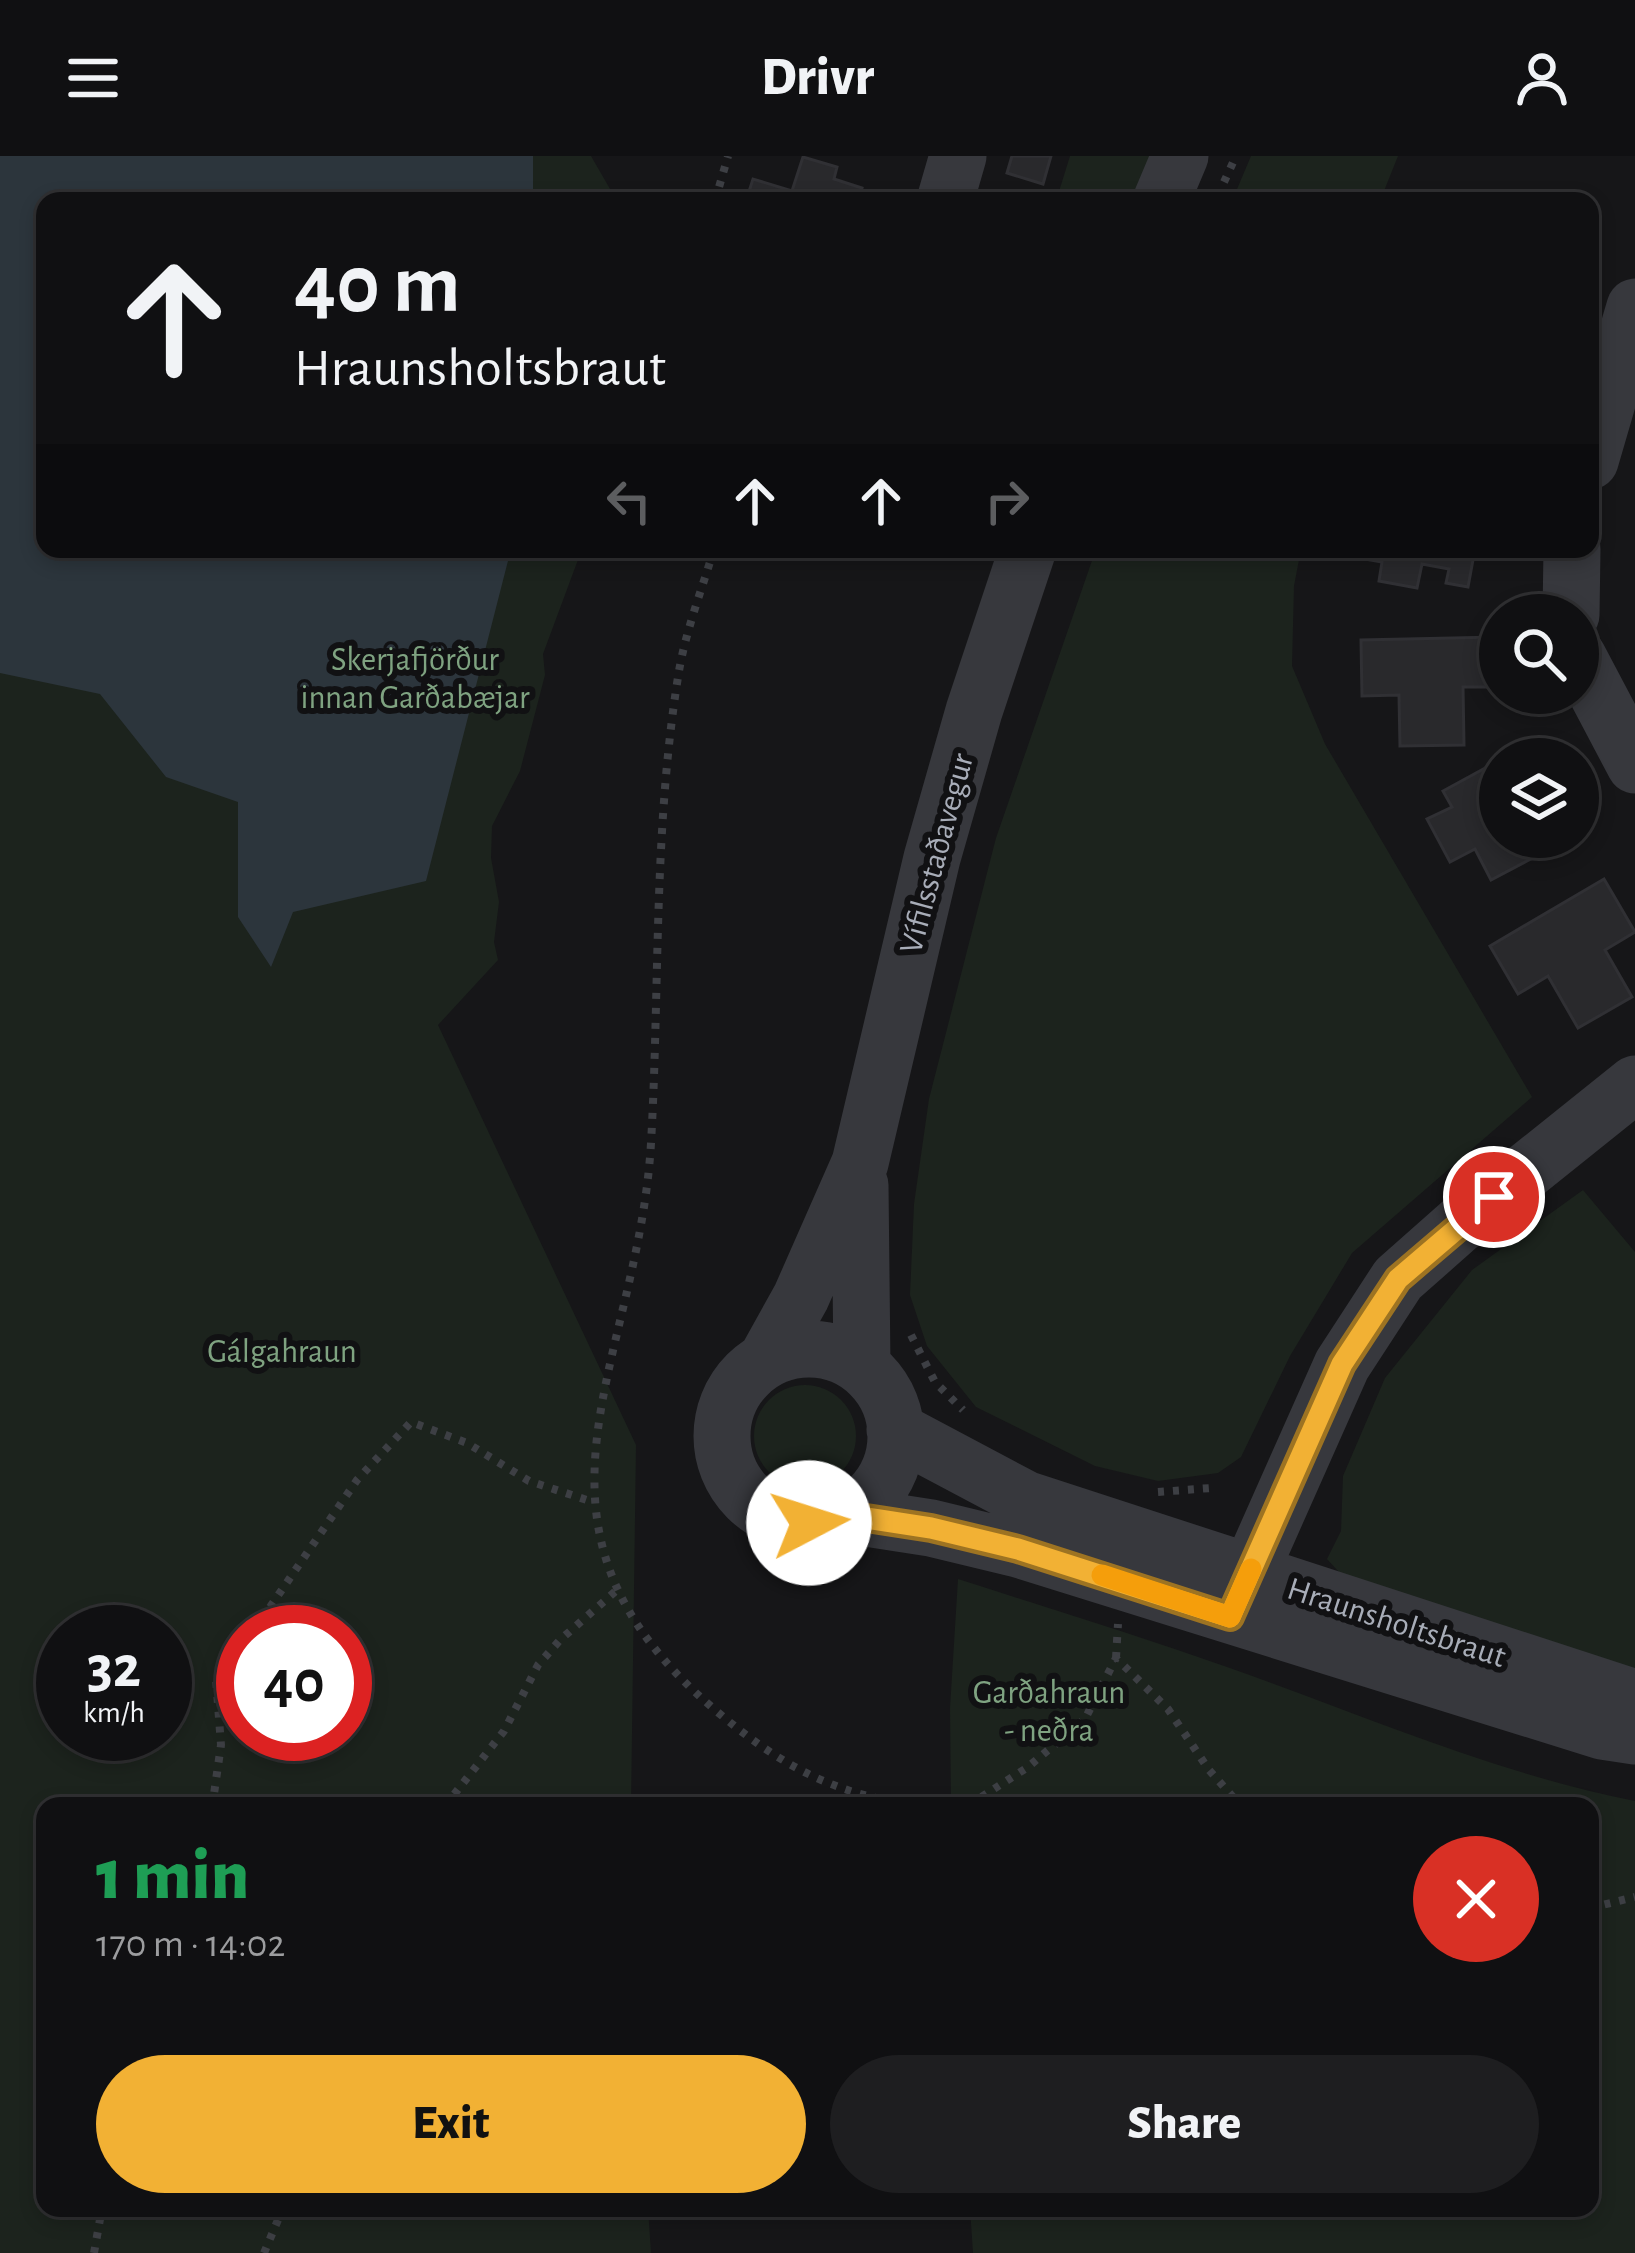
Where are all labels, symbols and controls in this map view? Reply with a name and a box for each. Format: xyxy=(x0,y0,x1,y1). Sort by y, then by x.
icon: menu xyxy=(60,45,126,111)
icon: person xyxy=(1509,45,1575,111)
text: Drivr xyxy=(761,51,874,105)
icon: ahead xyxy=(96,240,252,396)
text: 40 m xyxy=(294,244,461,328)
text: Hraunsholtsbraut xyxy=(294,342,666,396)
icon: left xyxy=(596,468,662,534)
icon: ahead xyxy=(722,468,788,534)
icon: ahead xyxy=(848,468,914,534)
icon: right xyxy=(974,468,1040,534)
map controls xyxy=(1479,594,1599,858)
button: search xyxy=(1479,594,1599,714)
park label: Skerjafjörður innan Garðabæjar xyxy=(300,644,530,715)
button: layers xyxy=(1479,738,1599,858)
street label: Vífilsstaðavegur xyxy=(895,750,980,957)
pin xyxy=(1443,1146,1545,1248)
icon: arrive xyxy=(1461,1164,1527,1230)
park label: Gálgahraun xyxy=(207,1336,357,1369)
position arrow xyxy=(746,1460,872,1586)
street label: Hraunsholtsbraut xyxy=(1283,1573,1510,1674)
speed limit sign: 40 xyxy=(216,1605,372,1761)
text: 32 xyxy=(87,1638,141,1698)
park label: Garðahraun - neðra xyxy=(973,1677,1125,1748)
text: km/h xyxy=(83,1698,145,1728)
button: close xyxy=(1413,1836,1539,1962)
text: 1 min xyxy=(96,1840,249,1912)
text: 170 m · 14:02 xyxy=(96,1925,285,1964)
button: Exit xyxy=(96,2055,806,2193)
button: Share xyxy=(830,2055,1539,2193)

